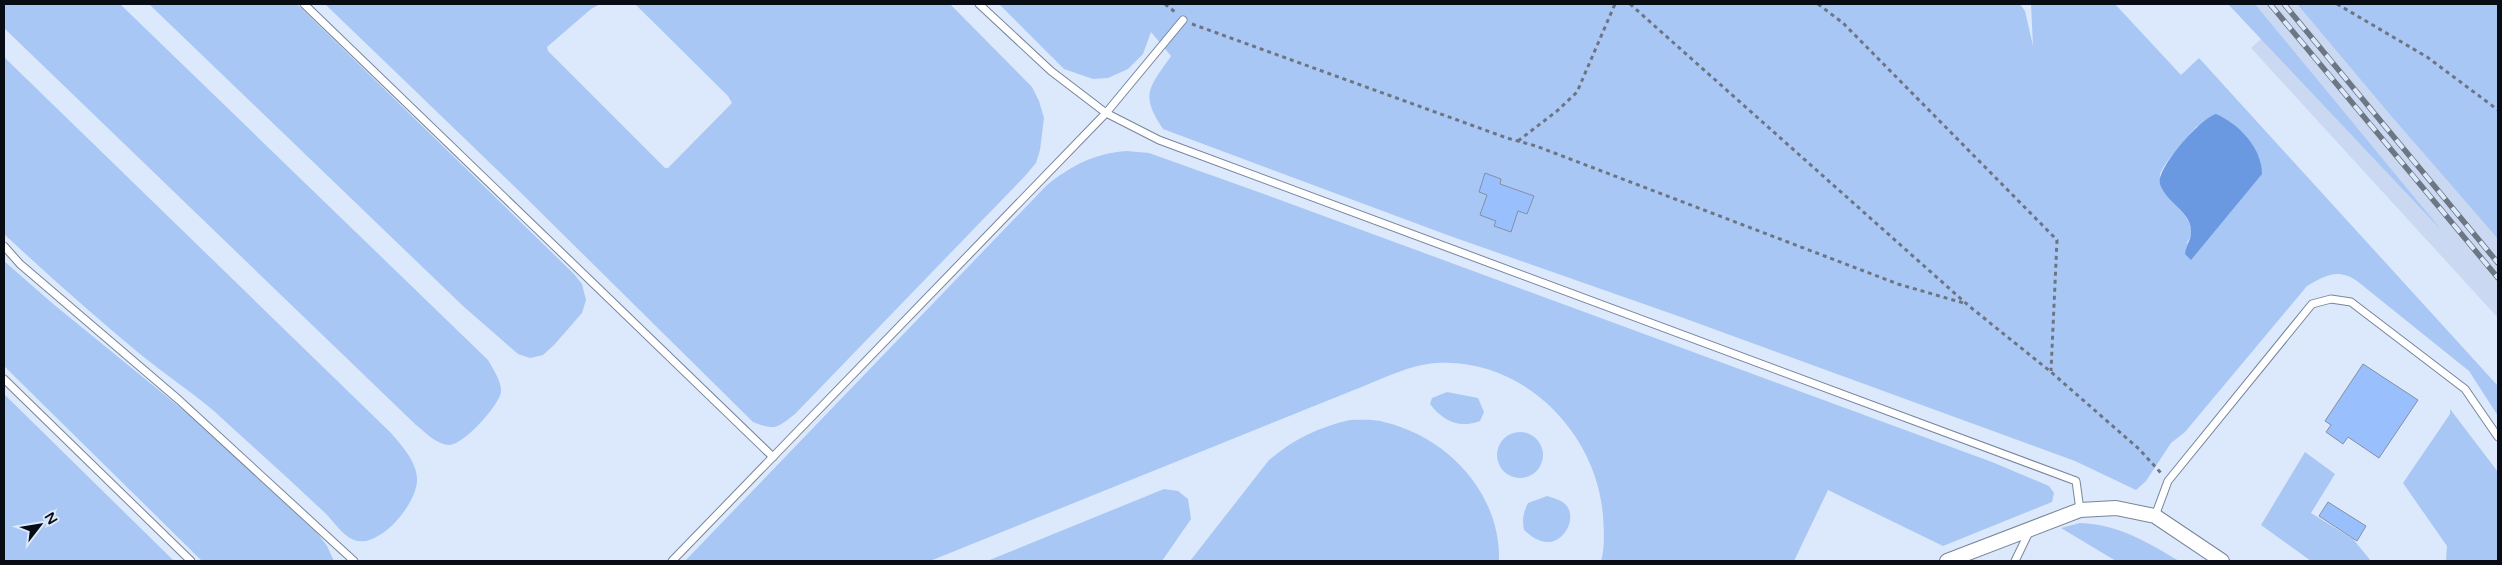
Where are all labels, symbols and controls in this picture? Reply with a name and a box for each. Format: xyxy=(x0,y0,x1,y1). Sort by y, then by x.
north arrow xyxy=(15,500,65,550)
text: N xyxy=(41,509,61,528)

